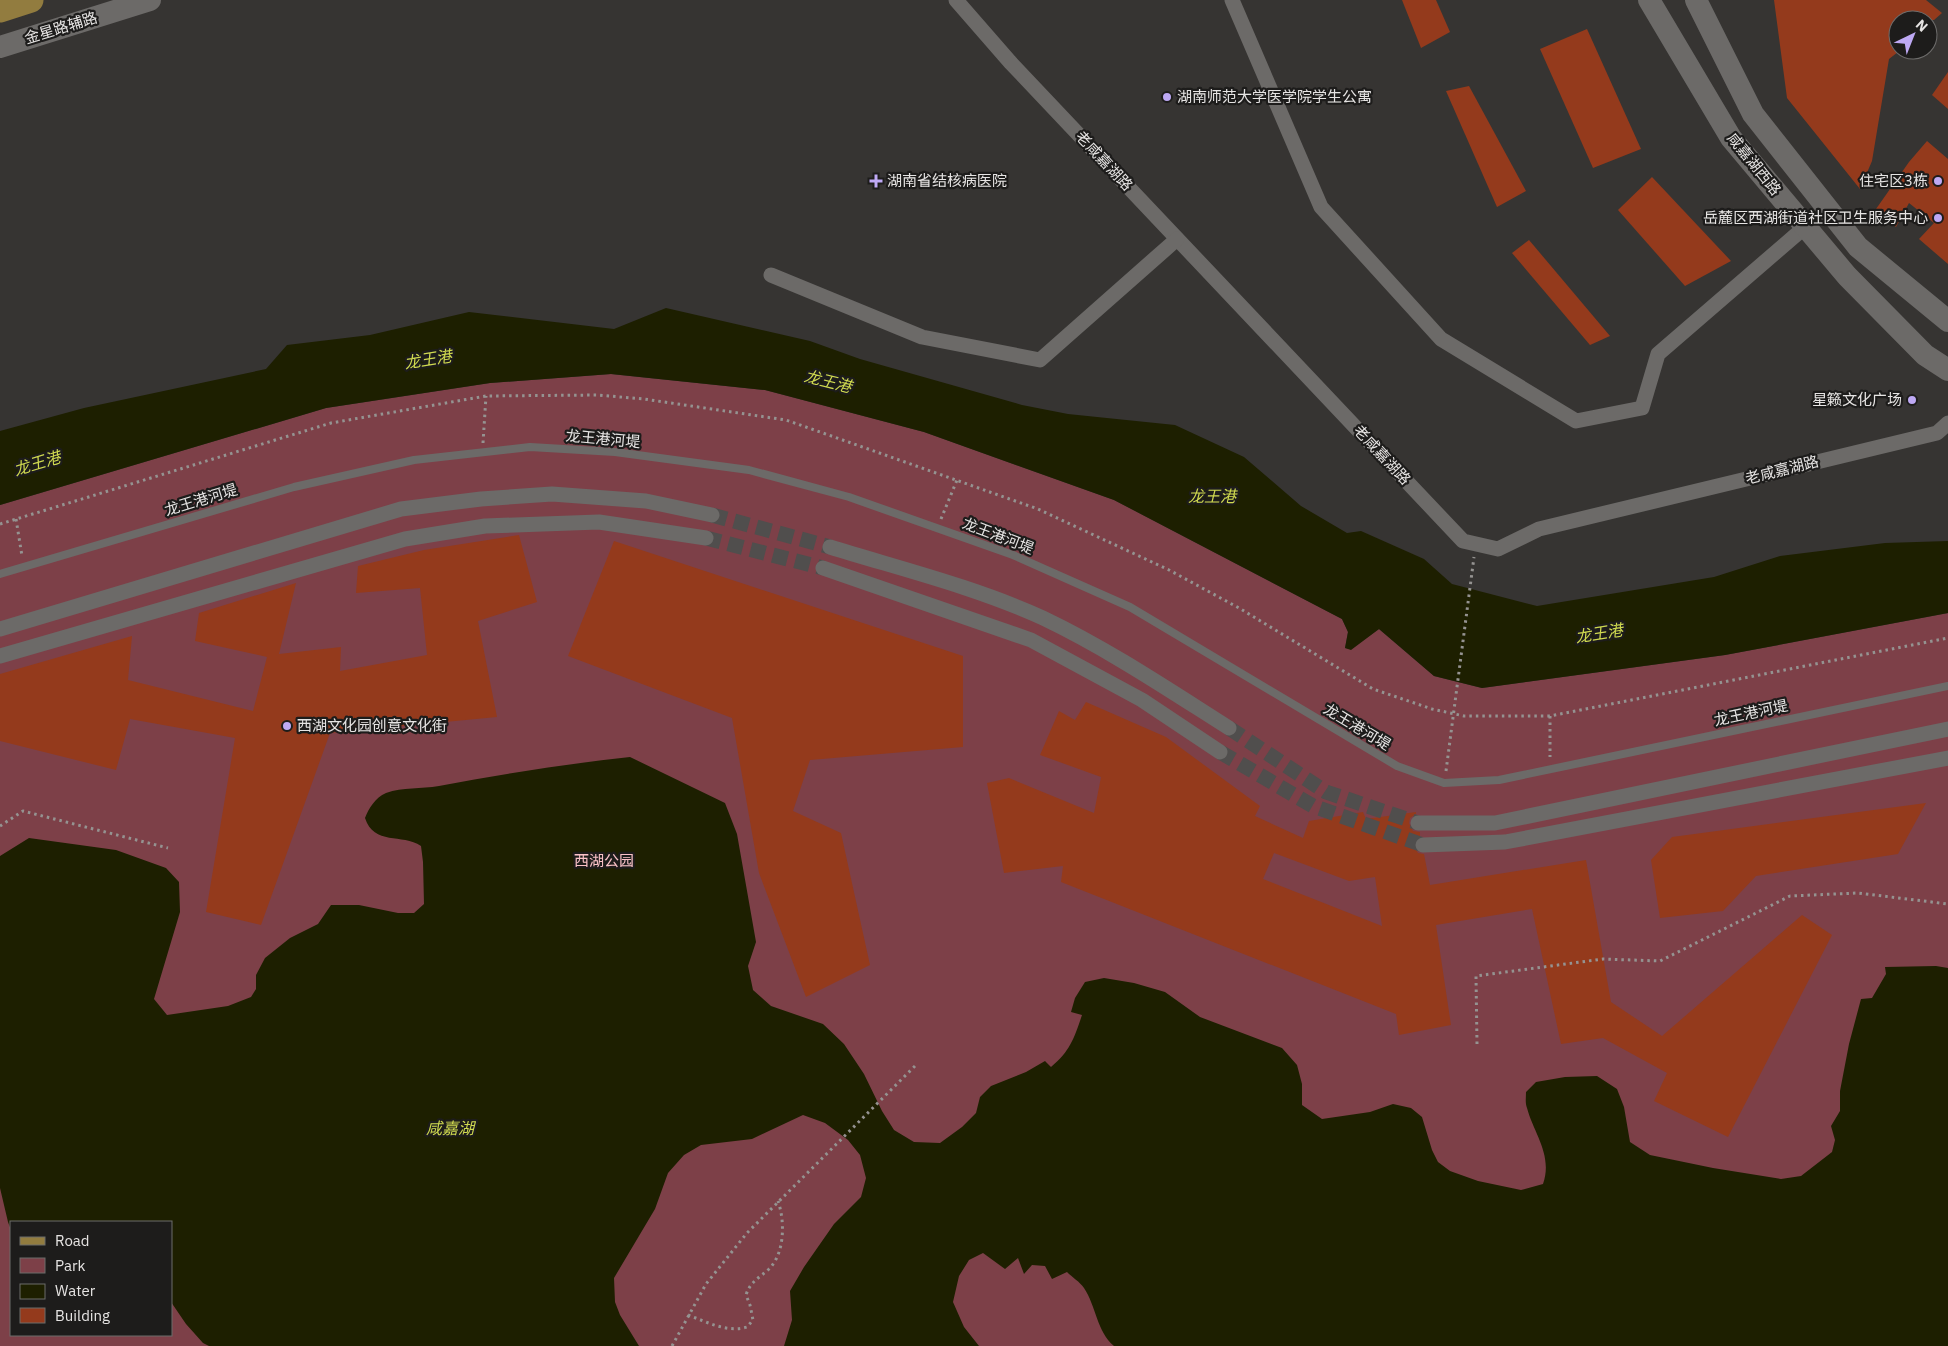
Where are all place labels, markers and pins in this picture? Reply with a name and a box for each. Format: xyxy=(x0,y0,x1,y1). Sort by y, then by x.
place label: 湖南师范大学医学院学生公寓 xyxy=(1177,87,1372,106)
marker: 湖南师范大学医学院学生公寓 xyxy=(1161,91,1173,103)
place label: 湖南省结核病医院 xyxy=(887,171,1007,190)
place label: 住宅区3栋 xyxy=(1859,171,1928,190)
marker: 湖南省结核病医院 xyxy=(869,174,883,188)
marker: 住宅区3栋 xyxy=(1932,175,1944,187)
place label: 岳麓区西湖街道社区卫生服务中心 xyxy=(1703,208,1928,227)
marker: 岳麓区西湖街道社区卫生服务中心 xyxy=(1932,212,1944,224)
place label: 星籁文化广场 xyxy=(1812,390,1902,409)
marker: 星籁文化广场 xyxy=(1906,394,1918,406)
place label: 西湖文化园创意文化街 xyxy=(297,716,447,735)
marker: 西湖文化园创意文化街 xyxy=(281,720,293,732)

